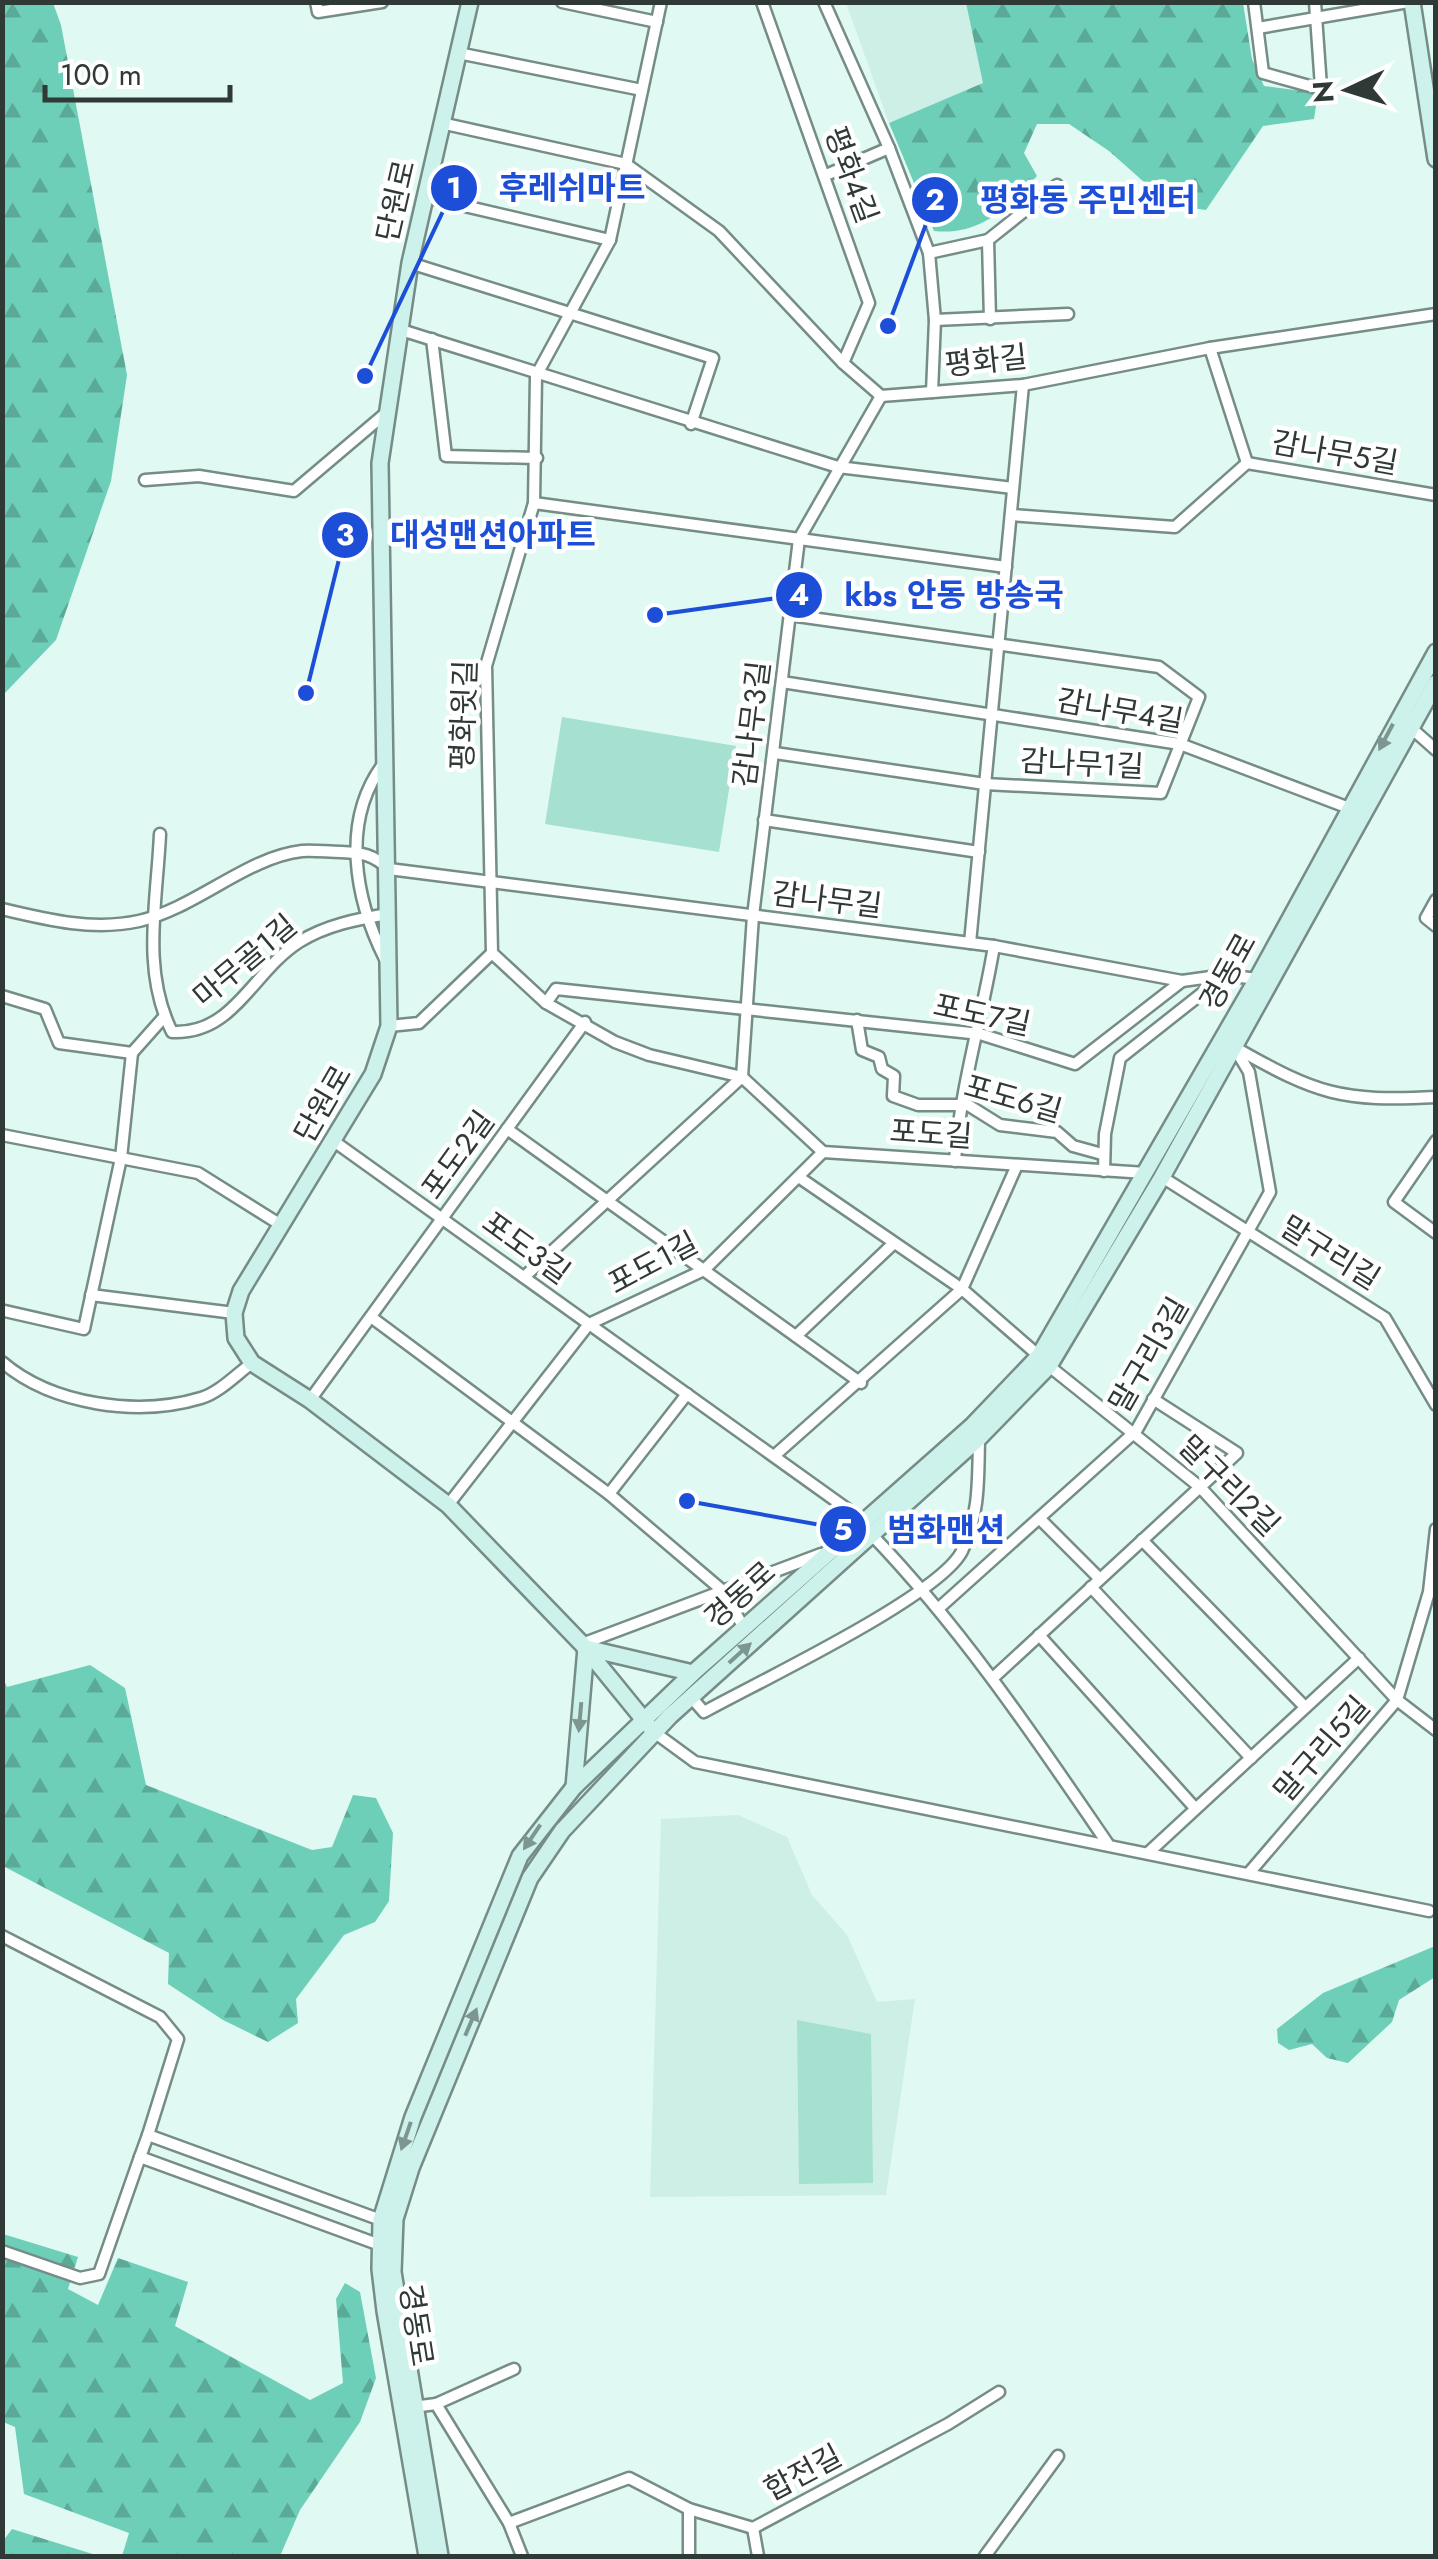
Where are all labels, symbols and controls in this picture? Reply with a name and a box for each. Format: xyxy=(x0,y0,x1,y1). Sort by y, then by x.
scale bar xyxy=(45,40,230,102)
north arrow xyxy=(1298,40,1398,140)
text: 100 m xyxy=(60,53,142,96)
text: N xyxy=(1302,79,1345,104)
street label: 평화4길 xyxy=(814,120,889,229)
street label: 단원로 xyxy=(365,156,426,246)
callout: 후레쉬마트 xyxy=(429,157,666,219)
text: 후레쉬마트 xyxy=(498,165,646,211)
text: 1 xyxy=(446,166,462,209)
callout: 평화동 주민센터 xyxy=(910,169,1216,231)
text: 평화동 주민센터 xyxy=(980,177,1196,223)
text: 2 xyxy=(925,178,945,221)
street label: 평화길 xyxy=(943,335,1029,386)
street label: 감나무5길 xyxy=(1269,420,1402,485)
callout: 대성맨션아파트 xyxy=(320,504,616,566)
text: 대성맨션아파트 xyxy=(390,512,596,558)
text: 3 xyxy=(336,513,354,556)
callout: kbs 안동 방송국 xyxy=(774,564,1084,626)
text: kbs 안동 방송국 xyxy=(844,572,1064,618)
text: 4 xyxy=(789,573,809,616)
street label: 감나무3길 xyxy=(722,658,781,789)
street label: 평화윗길 xyxy=(440,659,487,771)
street label: 감나무4길 xyxy=(1053,678,1187,743)
one-way arrow xyxy=(1378,722,1395,751)
street label: 감나무1길 xyxy=(1019,739,1145,788)
street label: 감나무길 xyxy=(770,871,884,928)
street label: 마무골1길 xyxy=(183,904,306,1017)
street label: 경동로 xyxy=(1189,925,1266,1018)
street label: 포도7길 xyxy=(929,983,1035,1046)
street label: 단원로 xyxy=(283,1057,362,1150)
street label: 포도6길 xyxy=(959,1064,1067,1133)
street label: 포도2길 xyxy=(411,1102,504,1208)
street label: 포도길 xyxy=(888,1109,974,1158)
street label: 포도3길 xyxy=(474,1201,579,1294)
street label: 말구리길 xyxy=(1272,1205,1388,1300)
street label: 포도1길 xyxy=(600,1221,705,1304)
street label: 말구리3길 xyxy=(1098,1289,1199,1420)
street label: 말구리2길 xyxy=(1169,1425,1290,1546)
callout: 범화맨션 xyxy=(818,1498,1025,1560)
text: 범화맨션 xyxy=(887,1507,1005,1553)
text: 5 xyxy=(833,1508,853,1551)
street label: 경동로 xyxy=(695,1551,785,1638)
one-way arrow xyxy=(727,1642,752,1664)
street label: 말구리5길 xyxy=(1264,1687,1380,1811)
one-way arrow xyxy=(571,1702,587,1734)
one-way arrow xyxy=(523,1824,542,1850)
one-way arrow xyxy=(463,2007,479,2037)
one-way arrow xyxy=(398,2122,413,2152)
street label: 경동로 xyxy=(389,2281,444,2369)
street label: 합전길 xyxy=(756,2434,849,2511)

